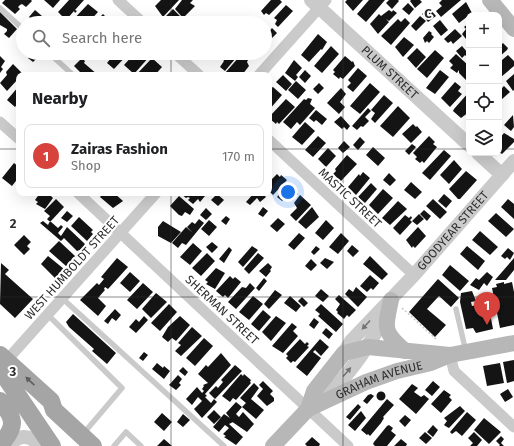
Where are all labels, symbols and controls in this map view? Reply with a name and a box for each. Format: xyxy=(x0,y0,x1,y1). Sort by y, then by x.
text: C xyxy=(424,6,432,21)
map controls xyxy=(466,12,502,156)
button: + xyxy=(466,12,502,48)
search box xyxy=(16,16,272,60)
icon: search xyxy=(30,27,52,49)
text: Search here xyxy=(62,29,142,47)
street label: PLUM STREET xyxy=(359,43,422,102)
button: − xyxy=(466,48,502,84)
button: locate xyxy=(466,84,502,120)
text: Nearby xyxy=(32,88,87,109)
button: layers xyxy=(466,120,502,156)
text: Zairas Fashion xyxy=(71,140,168,158)
text: 1 xyxy=(43,149,49,164)
text: 170 m xyxy=(222,149,255,164)
text: Shop xyxy=(71,158,101,173)
street label: MASTIC STREET xyxy=(316,165,385,231)
your location xyxy=(278,182,298,202)
street label: GOODYEAR STREET xyxy=(414,188,492,273)
street label: WEST HUMBOLDT STREET xyxy=(22,213,123,323)
text: 2 xyxy=(10,216,17,231)
street label: SHERMAN STREET xyxy=(183,273,262,348)
pin: 1 xyxy=(474,292,500,325)
one-way arrow xyxy=(361,320,370,330)
street label: GRAHAM AVENUE xyxy=(333,358,424,402)
text: 3 xyxy=(9,364,17,379)
one-way arrow xyxy=(342,368,351,377)
one-way arrow xyxy=(25,377,34,386)

